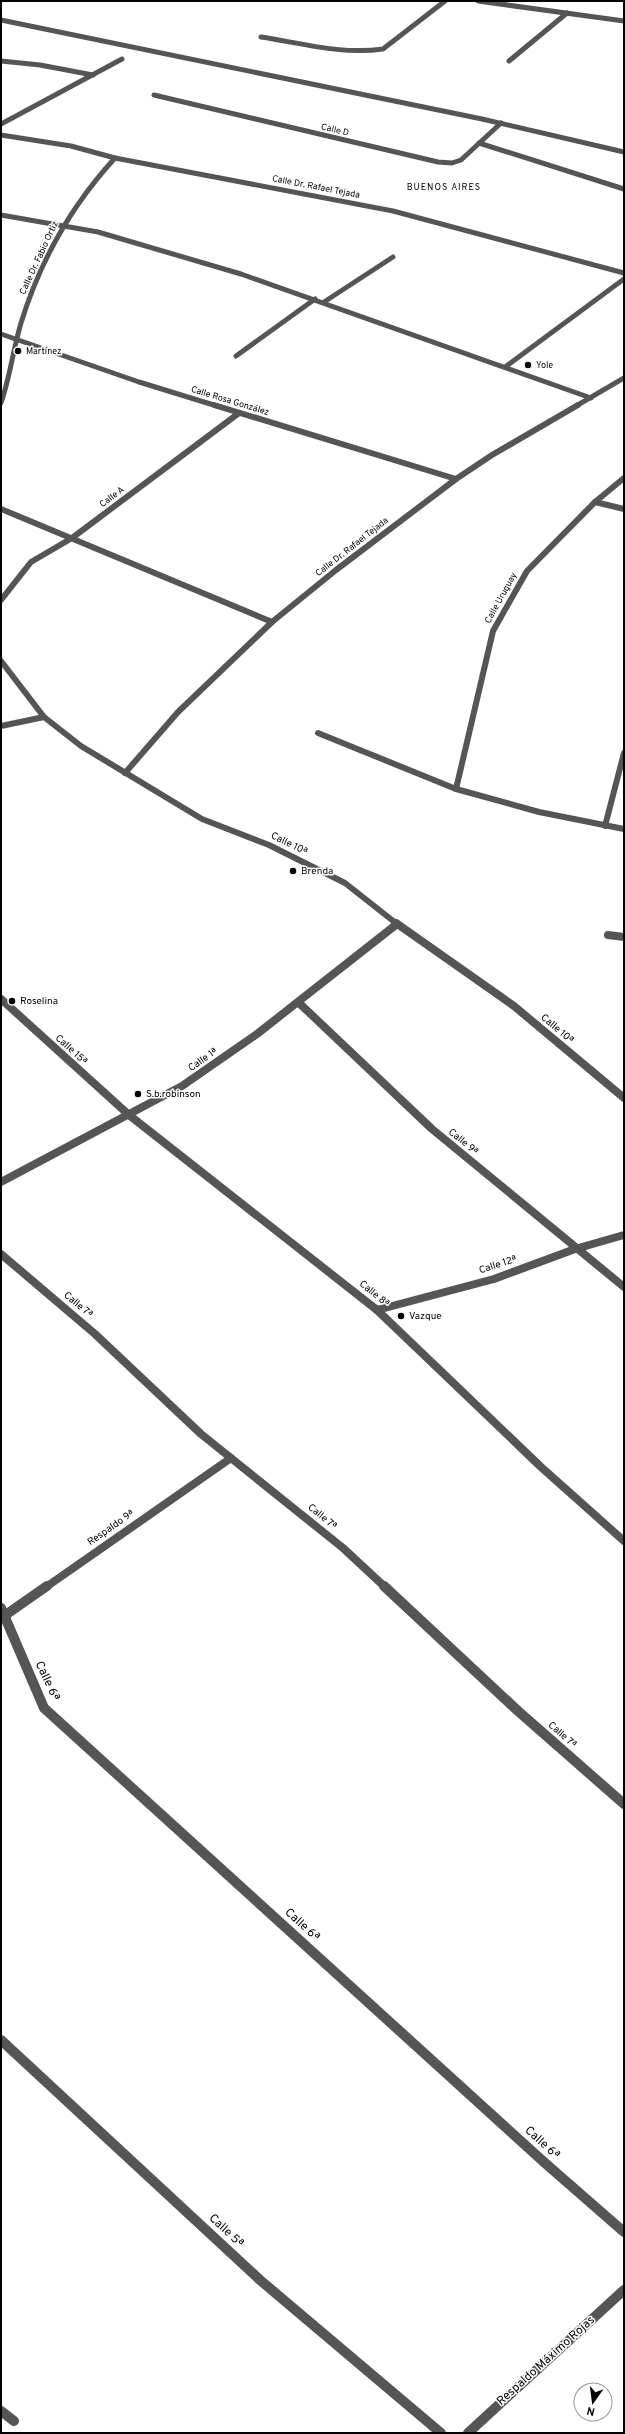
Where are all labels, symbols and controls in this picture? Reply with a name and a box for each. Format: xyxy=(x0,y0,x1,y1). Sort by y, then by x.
street label: Calle D xyxy=(320,121,350,139)
street label: Calle Dr. Rafael Tejada xyxy=(271,173,361,201)
district label: BUENOS AIRES xyxy=(407,182,481,193)
street label: Calle Dr. Fabio Ortiz xyxy=(17,220,61,296)
marker: Martínez xyxy=(13,346,23,356)
place label: Martínez xyxy=(26,346,62,357)
marker: Yole xyxy=(523,360,533,370)
place label: Yole xyxy=(536,360,553,371)
street label: Calle Rosa González xyxy=(190,384,270,418)
street label: Calle A xyxy=(98,484,126,510)
street label: Calle Dr. Rafael Tejada xyxy=(313,515,391,579)
street label: Calle Uruguay xyxy=(482,570,520,625)
street label: Calle 10ª xyxy=(268,830,310,858)
place label: Brenda xyxy=(301,865,333,878)
marker: Brenda xyxy=(288,866,298,876)
place label: Roselina xyxy=(20,995,58,1008)
marker: Roselina xyxy=(7,996,17,1006)
street label: Calle 10ª xyxy=(538,1011,576,1047)
street label: Calle 15ª xyxy=(52,1032,90,1068)
street label: Calle 1ª xyxy=(186,1045,220,1075)
place label: S.b.robinson xyxy=(146,1088,201,1101)
marker: S.b.robinson xyxy=(133,1089,143,1099)
street label: Calle 9ª xyxy=(445,1126,481,1158)
street label: Calle 12ª xyxy=(477,1253,519,1277)
street label: Calle 8ª xyxy=(356,1278,392,1310)
street label: Calle 7ª xyxy=(61,1289,95,1321)
place label: Vazque xyxy=(409,1310,442,1323)
marker: Vazque xyxy=(396,1311,406,1321)
street label: Calle 7ª xyxy=(305,1501,339,1533)
street label: Respaldo 9ª xyxy=(85,1507,137,1549)
street label: Calle 6ª xyxy=(31,1658,63,1704)
street label: Calle 7ª xyxy=(545,1719,579,1751)
street label: Calle 6ª xyxy=(281,1905,323,1945)
street label: Calle 6ª xyxy=(521,2123,563,2163)
street label: Calle 5ª xyxy=(205,2211,247,2251)
street label: Respaldo Máximo Rojas xyxy=(494,2313,598,2409)
north arrow xyxy=(573,2382,613,2422)
text: N xyxy=(585,2403,596,2418)

